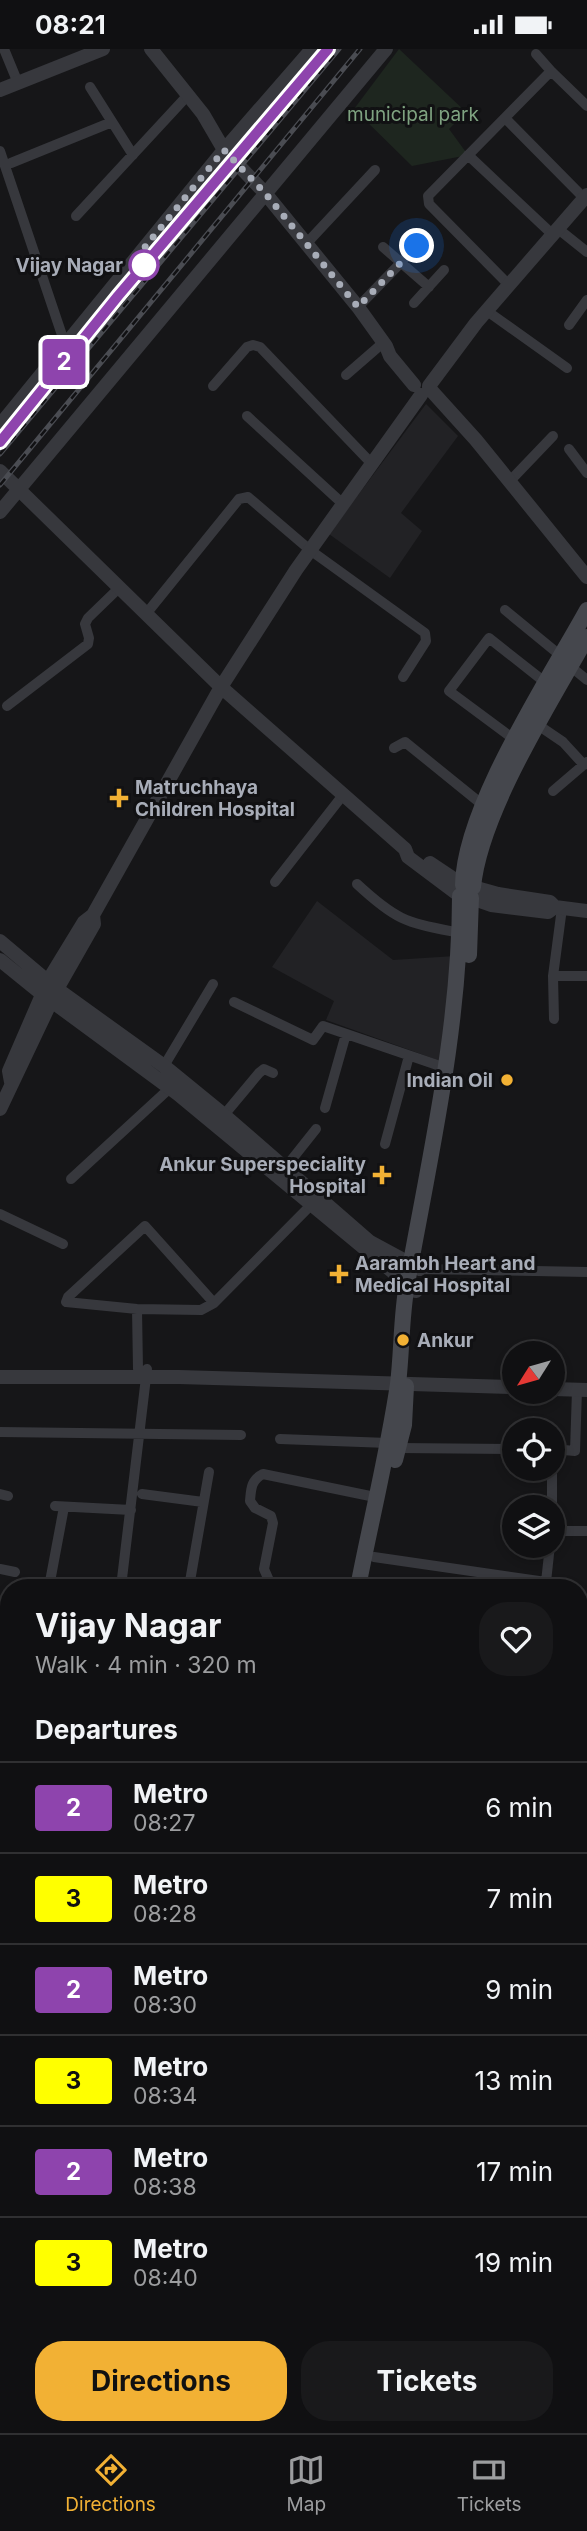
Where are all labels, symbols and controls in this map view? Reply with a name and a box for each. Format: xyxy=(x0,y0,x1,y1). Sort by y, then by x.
text: 08:21 xyxy=(35,9,106,40)
park label: municipal park xyxy=(347,103,480,126)
your location xyxy=(399,228,434,263)
marker: Vijay Nagar xyxy=(129,250,159,280)
place label: Vijay Nagar xyxy=(16,254,123,277)
line badge: 2 xyxy=(41,339,87,385)
text: 2 xyxy=(56,347,72,376)
place label: Matruchhaya Children Hospital xyxy=(135,776,295,821)
marker: Matruchhaya Children Hospital xyxy=(109,788,129,808)
place label: Indian Oil xyxy=(406,1069,493,1092)
marker: Indian Oil xyxy=(499,1072,515,1088)
place label: Ankur Superspeciality Hospital xyxy=(159,1153,367,1198)
marker: Ankur Superspeciality Hospital xyxy=(372,1165,392,1185)
place label: Aarambh Heart and Medical Hospital xyxy=(355,1252,536,1297)
marker: Aarambh Heart and Medical Hospital xyxy=(329,1264,349,1284)
place label: Ankur xyxy=(417,1329,474,1352)
marker: Ankur xyxy=(395,1332,411,1348)
north arrow xyxy=(502,1341,565,1403)
map controls xyxy=(502,1341,565,1558)
button: locate xyxy=(502,1418,565,1481)
button: layers xyxy=(502,1495,565,1558)
button: heart xyxy=(479,1602,553,1676)
text: Vijay Nagar xyxy=(35,1605,222,1645)
text: Walk · 4 min · 320 m xyxy=(35,1651,257,1679)
text: Departures xyxy=(35,1714,178,1745)
text: Metro xyxy=(133,1778,208,1809)
text: 6 min xyxy=(485,1792,553,1823)
text: 2 xyxy=(66,1793,81,1822)
text: 08:27 xyxy=(133,1809,195,1837)
text: Metro xyxy=(133,1869,208,1900)
text: 7 min xyxy=(487,1883,553,1914)
text: 3 xyxy=(66,1884,81,1913)
text: 08:28 xyxy=(133,1900,197,1928)
text: Metro xyxy=(133,1960,208,1991)
text: 9 min xyxy=(485,1974,553,2005)
text: 2 xyxy=(66,1975,81,2004)
text: 08:30 xyxy=(133,1991,197,2019)
text: Metro xyxy=(133,2051,208,2082)
text: 13 min xyxy=(475,2065,553,2096)
text: 3 xyxy=(66,2066,81,2095)
text: 08:34 xyxy=(133,2082,197,2110)
text: Metro xyxy=(133,2142,208,2173)
text: 17 min xyxy=(476,2156,553,2187)
text: 2 xyxy=(66,2157,81,2186)
text: 08:38 xyxy=(133,2173,197,2201)
text: Metro xyxy=(133,2233,208,2264)
text: 19 min xyxy=(475,2247,553,2278)
text: 3 xyxy=(66,2248,81,2277)
text: 08:40 xyxy=(133,2264,198,2292)
button: Directions xyxy=(35,2341,287,2421)
button: Tickets xyxy=(301,2341,553,2421)
tab: Directions xyxy=(65,2451,156,2516)
tab: Map xyxy=(287,2451,326,2516)
tab: Tickets xyxy=(457,2451,522,2516)

